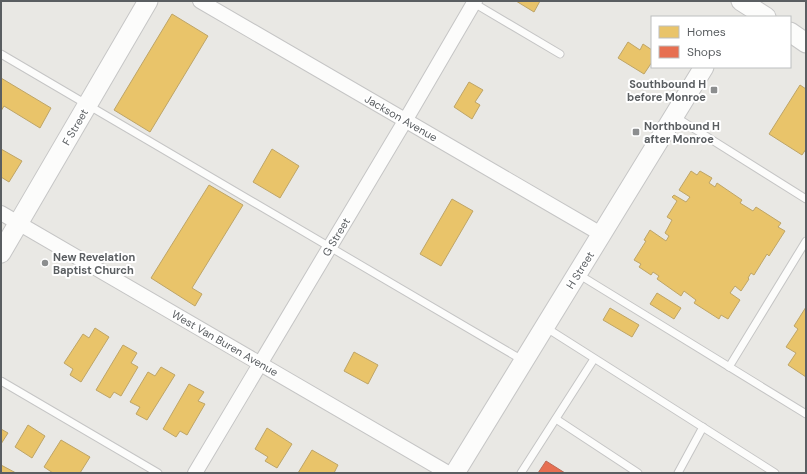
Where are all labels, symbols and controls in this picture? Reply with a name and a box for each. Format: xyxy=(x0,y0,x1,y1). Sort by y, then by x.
legend xyxy=(651,16,791,68)
text: Homes xyxy=(687,24,726,40)
text: Shops xyxy=(687,44,722,60)
place label: Southbound H before Monroe xyxy=(627,77,706,104)
marker: Southbound H before Monroe xyxy=(709,85,719,95)
street label: Jackson Avenue xyxy=(362,92,440,144)
street label: F Street xyxy=(59,106,91,148)
place label: Northbound H after Monroe xyxy=(644,119,720,146)
marker: Northbound H after Monroe xyxy=(631,127,641,137)
street label: G Street xyxy=(319,215,353,259)
street label: H Street xyxy=(563,249,597,291)
place label: New Revelation Baptist Church xyxy=(53,250,135,277)
marker: New Revelation Baptist Church xyxy=(40,258,50,268)
street label: West Van Buren Avenue xyxy=(169,307,281,379)

